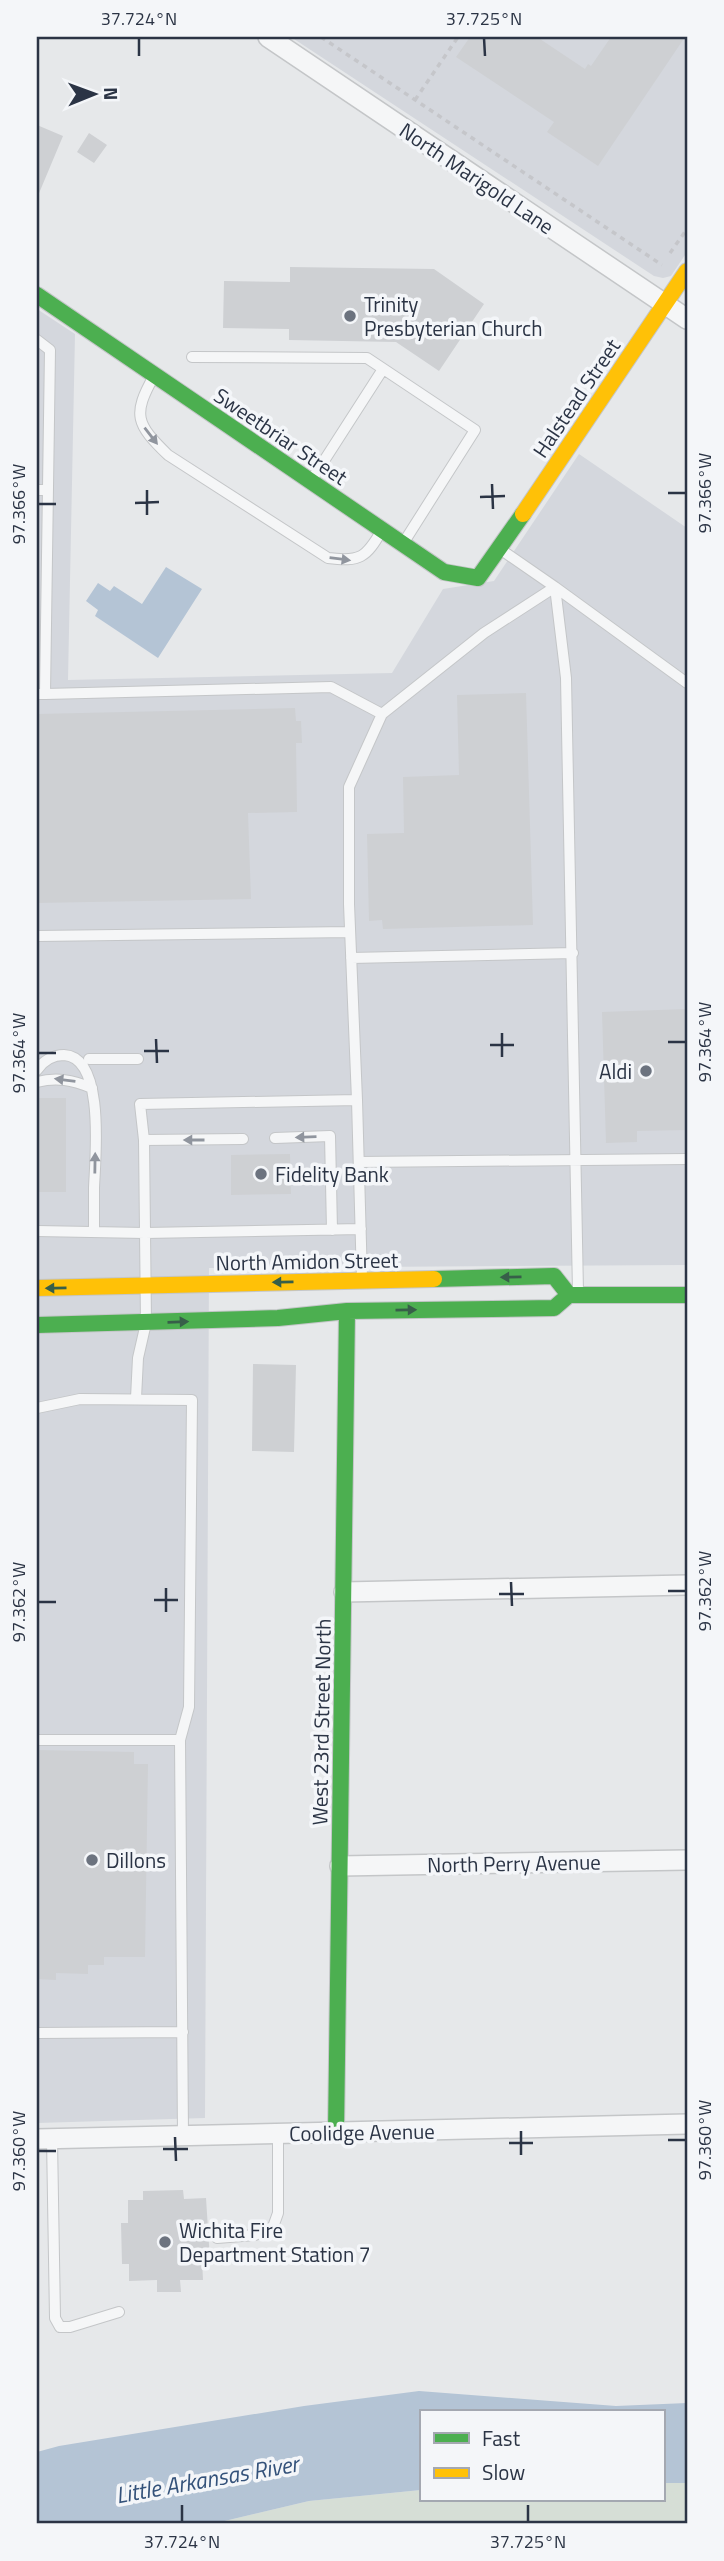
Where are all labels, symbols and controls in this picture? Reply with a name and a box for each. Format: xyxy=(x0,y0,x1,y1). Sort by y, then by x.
text: 37.724°N xyxy=(101,5,177,32)
text: 37.725°N xyxy=(446,5,522,32)
north arrow xyxy=(60,60,130,130)
text: N xyxy=(97,87,126,101)
street label: North Marigold Lane xyxy=(393,114,561,242)
place label: Trinity Presbyterian Church xyxy=(364,288,542,344)
marker: Trinity Presbyterian Church xyxy=(342,308,358,324)
street label: Halstead Street xyxy=(524,331,628,464)
street label: Sweetbriar Street xyxy=(208,379,355,493)
one-way arrow xyxy=(144,427,158,446)
text: 97.366°W xyxy=(691,453,718,533)
text: 97.366°W xyxy=(5,464,32,544)
one-way arrow xyxy=(329,554,351,565)
text: 97.364°W xyxy=(691,1002,718,1082)
text: 97.364°W xyxy=(5,1013,32,1093)
place label: Aldi xyxy=(599,1055,632,1087)
marker: Aldi xyxy=(638,1063,654,1079)
one-way arrow xyxy=(54,1075,76,1086)
one-way arrow xyxy=(295,1131,317,1143)
one-way arrow xyxy=(183,1134,205,1145)
one-way arrow xyxy=(89,1151,100,1173)
place label: Fidelity Bank xyxy=(275,1158,389,1190)
marker: Fidelity Bank xyxy=(253,1166,269,1182)
street label: North Amidon Street xyxy=(215,1243,399,1279)
one-way arrow xyxy=(499,1271,521,1283)
one-way arrow xyxy=(272,1277,294,1288)
one-way arrow xyxy=(44,1282,66,1293)
one-way arrow xyxy=(395,1304,417,1316)
one-way arrow xyxy=(168,1316,190,1327)
text: 97.362°W xyxy=(691,1551,718,1631)
text: 97.362°W xyxy=(5,1562,32,1642)
street label: West 23rd Street North xyxy=(303,1618,339,1826)
place label: Dillons xyxy=(106,1844,166,1876)
street label: North Perry Avenue xyxy=(427,1845,601,1881)
marker: Dillons xyxy=(84,1852,100,1868)
text: 97.360°W xyxy=(691,2100,718,2180)
text: 97.360°W xyxy=(5,2111,32,2191)
street label: Coolidge Avenue xyxy=(289,2115,435,2149)
place label: Wichita Fire Department Station 7 xyxy=(179,2214,371,2270)
marker: Wichita Fire Department Station 7 xyxy=(157,2234,173,2250)
legend xyxy=(420,2410,664,2502)
text: Fast xyxy=(482,2422,521,2454)
water label: Little Arkansas River xyxy=(113,2445,304,2512)
text: Slow xyxy=(482,2456,525,2488)
text: 37.724°N xyxy=(144,2528,220,2555)
text: 37.725°N xyxy=(490,2528,566,2555)

